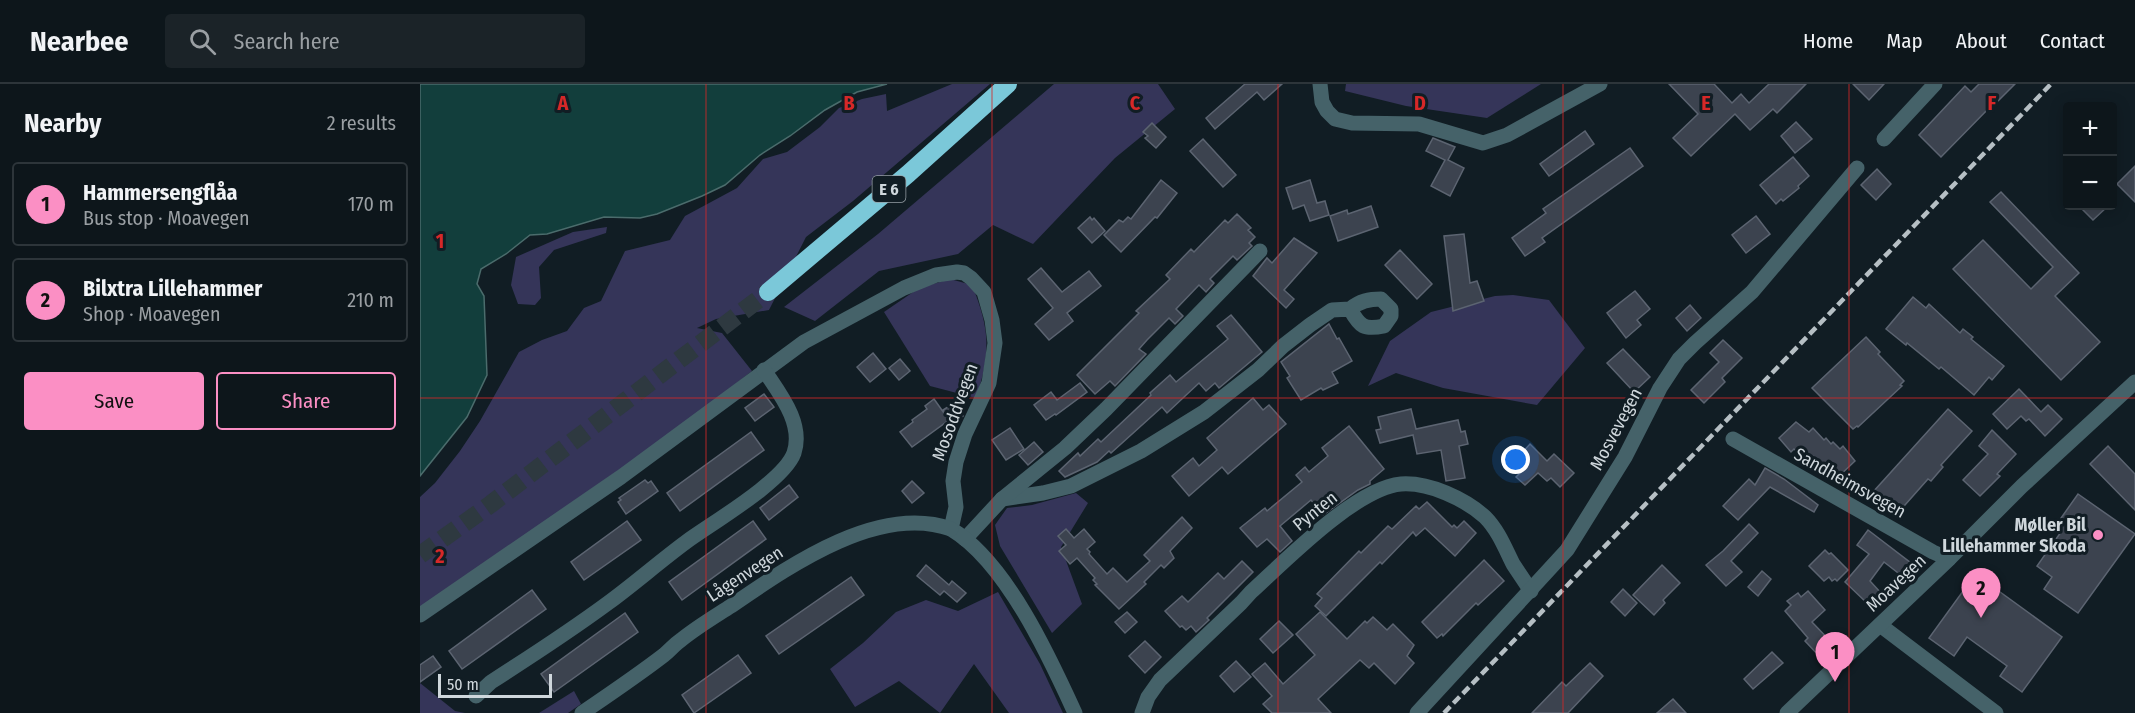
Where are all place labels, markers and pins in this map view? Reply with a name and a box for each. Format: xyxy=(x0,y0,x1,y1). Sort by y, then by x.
place label: Møller Bil Lillehammer Skoda xyxy=(1942,514,2086,557)
marker: Møller Bil Lillehammer Skoda xyxy=(2091,528,2105,542)
pin: 2 xyxy=(1962,568,2000,618)
pin: 1 xyxy=(1816,632,1854,682)

